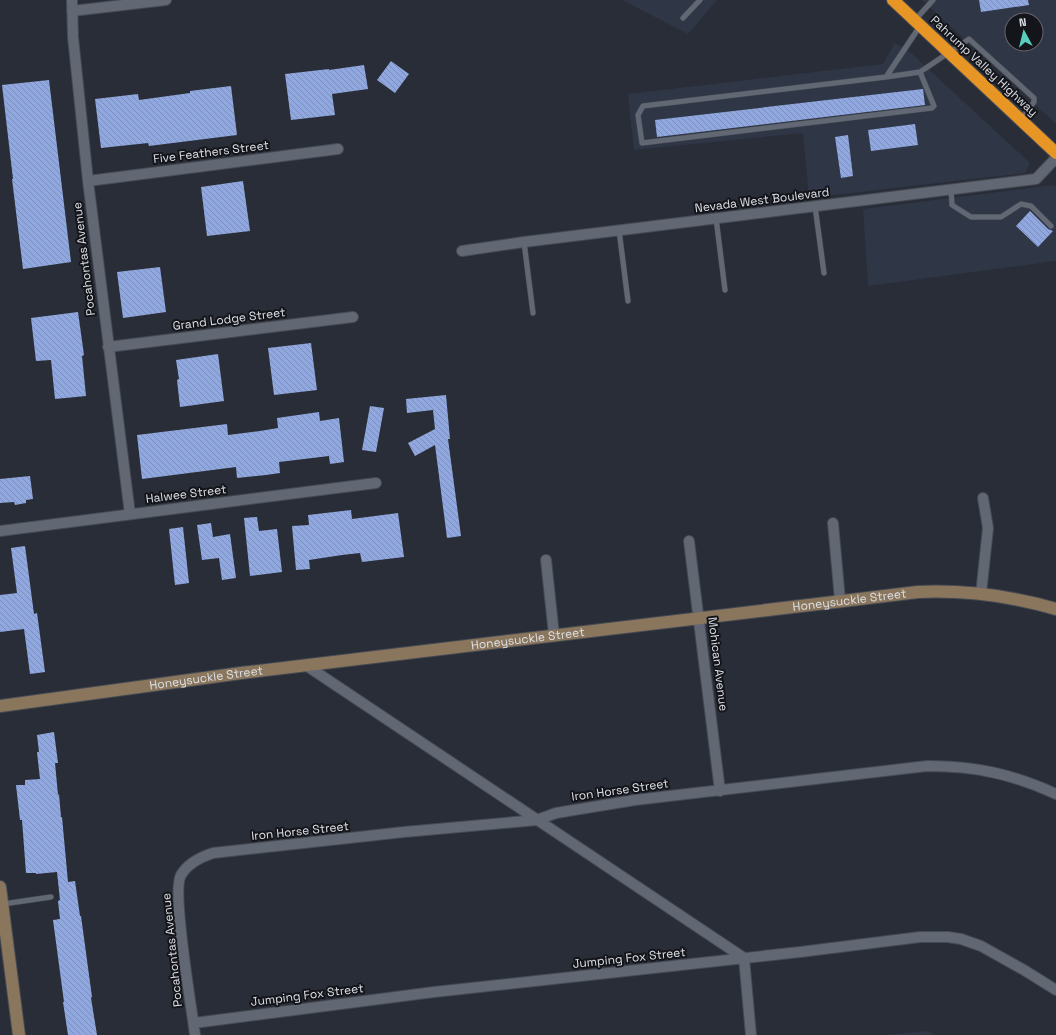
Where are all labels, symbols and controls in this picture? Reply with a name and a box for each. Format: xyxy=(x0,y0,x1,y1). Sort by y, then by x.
street label: Pahrump Valley Highway xyxy=(927,12,1041,120)
north arrow xyxy=(1004,12,1044,52)
text: N xyxy=(1018,15,1027,29)
street label: Five Feathers Street xyxy=(152,137,270,167)
street label: Nevada West Boulevard xyxy=(694,184,830,216)
street label: Pocahontas Avenue xyxy=(69,201,99,317)
street label: Grand Lodge Street xyxy=(172,304,286,334)
street label: Halwee Street xyxy=(145,481,227,507)
street label: Honeysuckle Street xyxy=(792,585,907,615)
street label: Mohican Avenue xyxy=(704,616,732,712)
street label: Honeysuckle Street xyxy=(470,624,585,653)
street label: Honeysuckle Street xyxy=(148,662,264,693)
street label: Iron Horse Street xyxy=(570,775,670,805)
street label: Iron Horse Street xyxy=(250,818,350,844)
street label: Pocahontas Avenue xyxy=(158,892,186,1008)
street label: Jumping Fox Street xyxy=(572,944,686,972)
street label: Jumping Fox Street xyxy=(250,980,364,1010)

